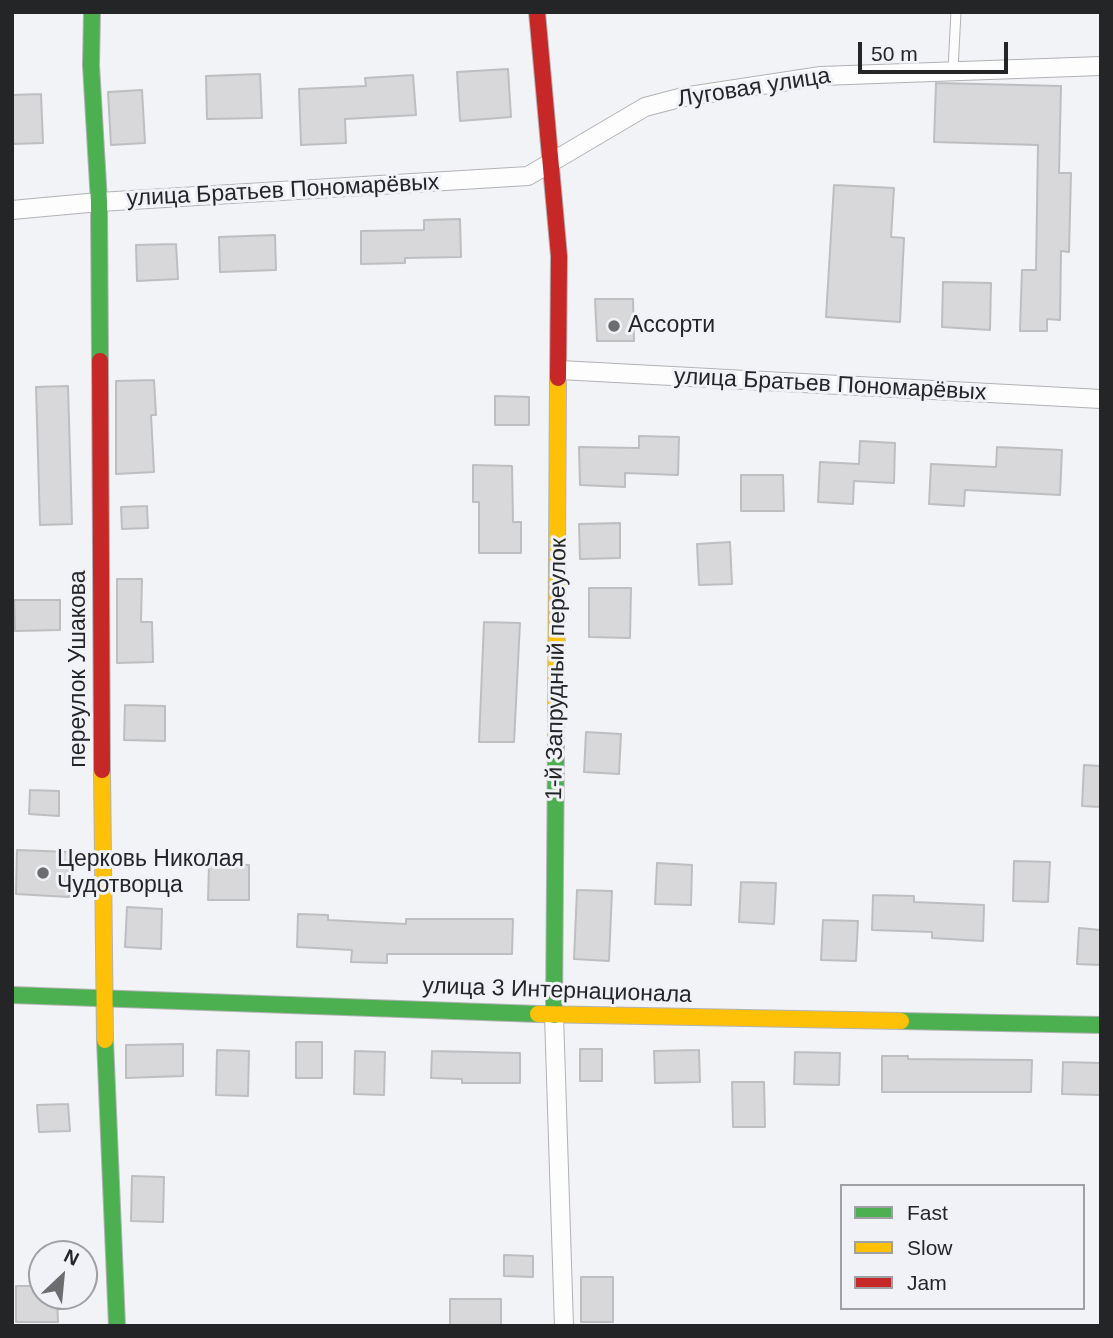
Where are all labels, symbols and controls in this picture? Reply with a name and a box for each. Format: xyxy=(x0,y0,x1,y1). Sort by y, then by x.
scale bar xyxy=(861,28,1012,72)
text: 50 m xyxy=(871,42,918,65)
street label: Луговая улица xyxy=(676,62,832,114)
street label: улица Братьев Пономарёвых xyxy=(126,169,440,213)
place label: Ассорти xyxy=(628,312,715,340)
marker: Ассорти xyxy=(606,318,622,334)
street label: улица Братьев Пономарёвых xyxy=(673,363,987,407)
street label: 1-й Запрудный переулок xyxy=(541,538,573,800)
street label: переулок Ушакова xyxy=(65,570,93,768)
place label: Церковь Николая Чудотворца xyxy=(57,846,244,900)
marker: Церковь Николая Чудотворца xyxy=(35,865,51,881)
street label: улица 3 Интернационала xyxy=(422,972,692,1010)
legend xyxy=(840,1184,1085,1310)
text: Fast xyxy=(907,1201,948,1224)
text: Slow xyxy=(907,1236,953,1259)
north arrow xyxy=(28,1240,98,1310)
text: N xyxy=(61,1245,82,1270)
text: Jam xyxy=(907,1271,947,1294)

